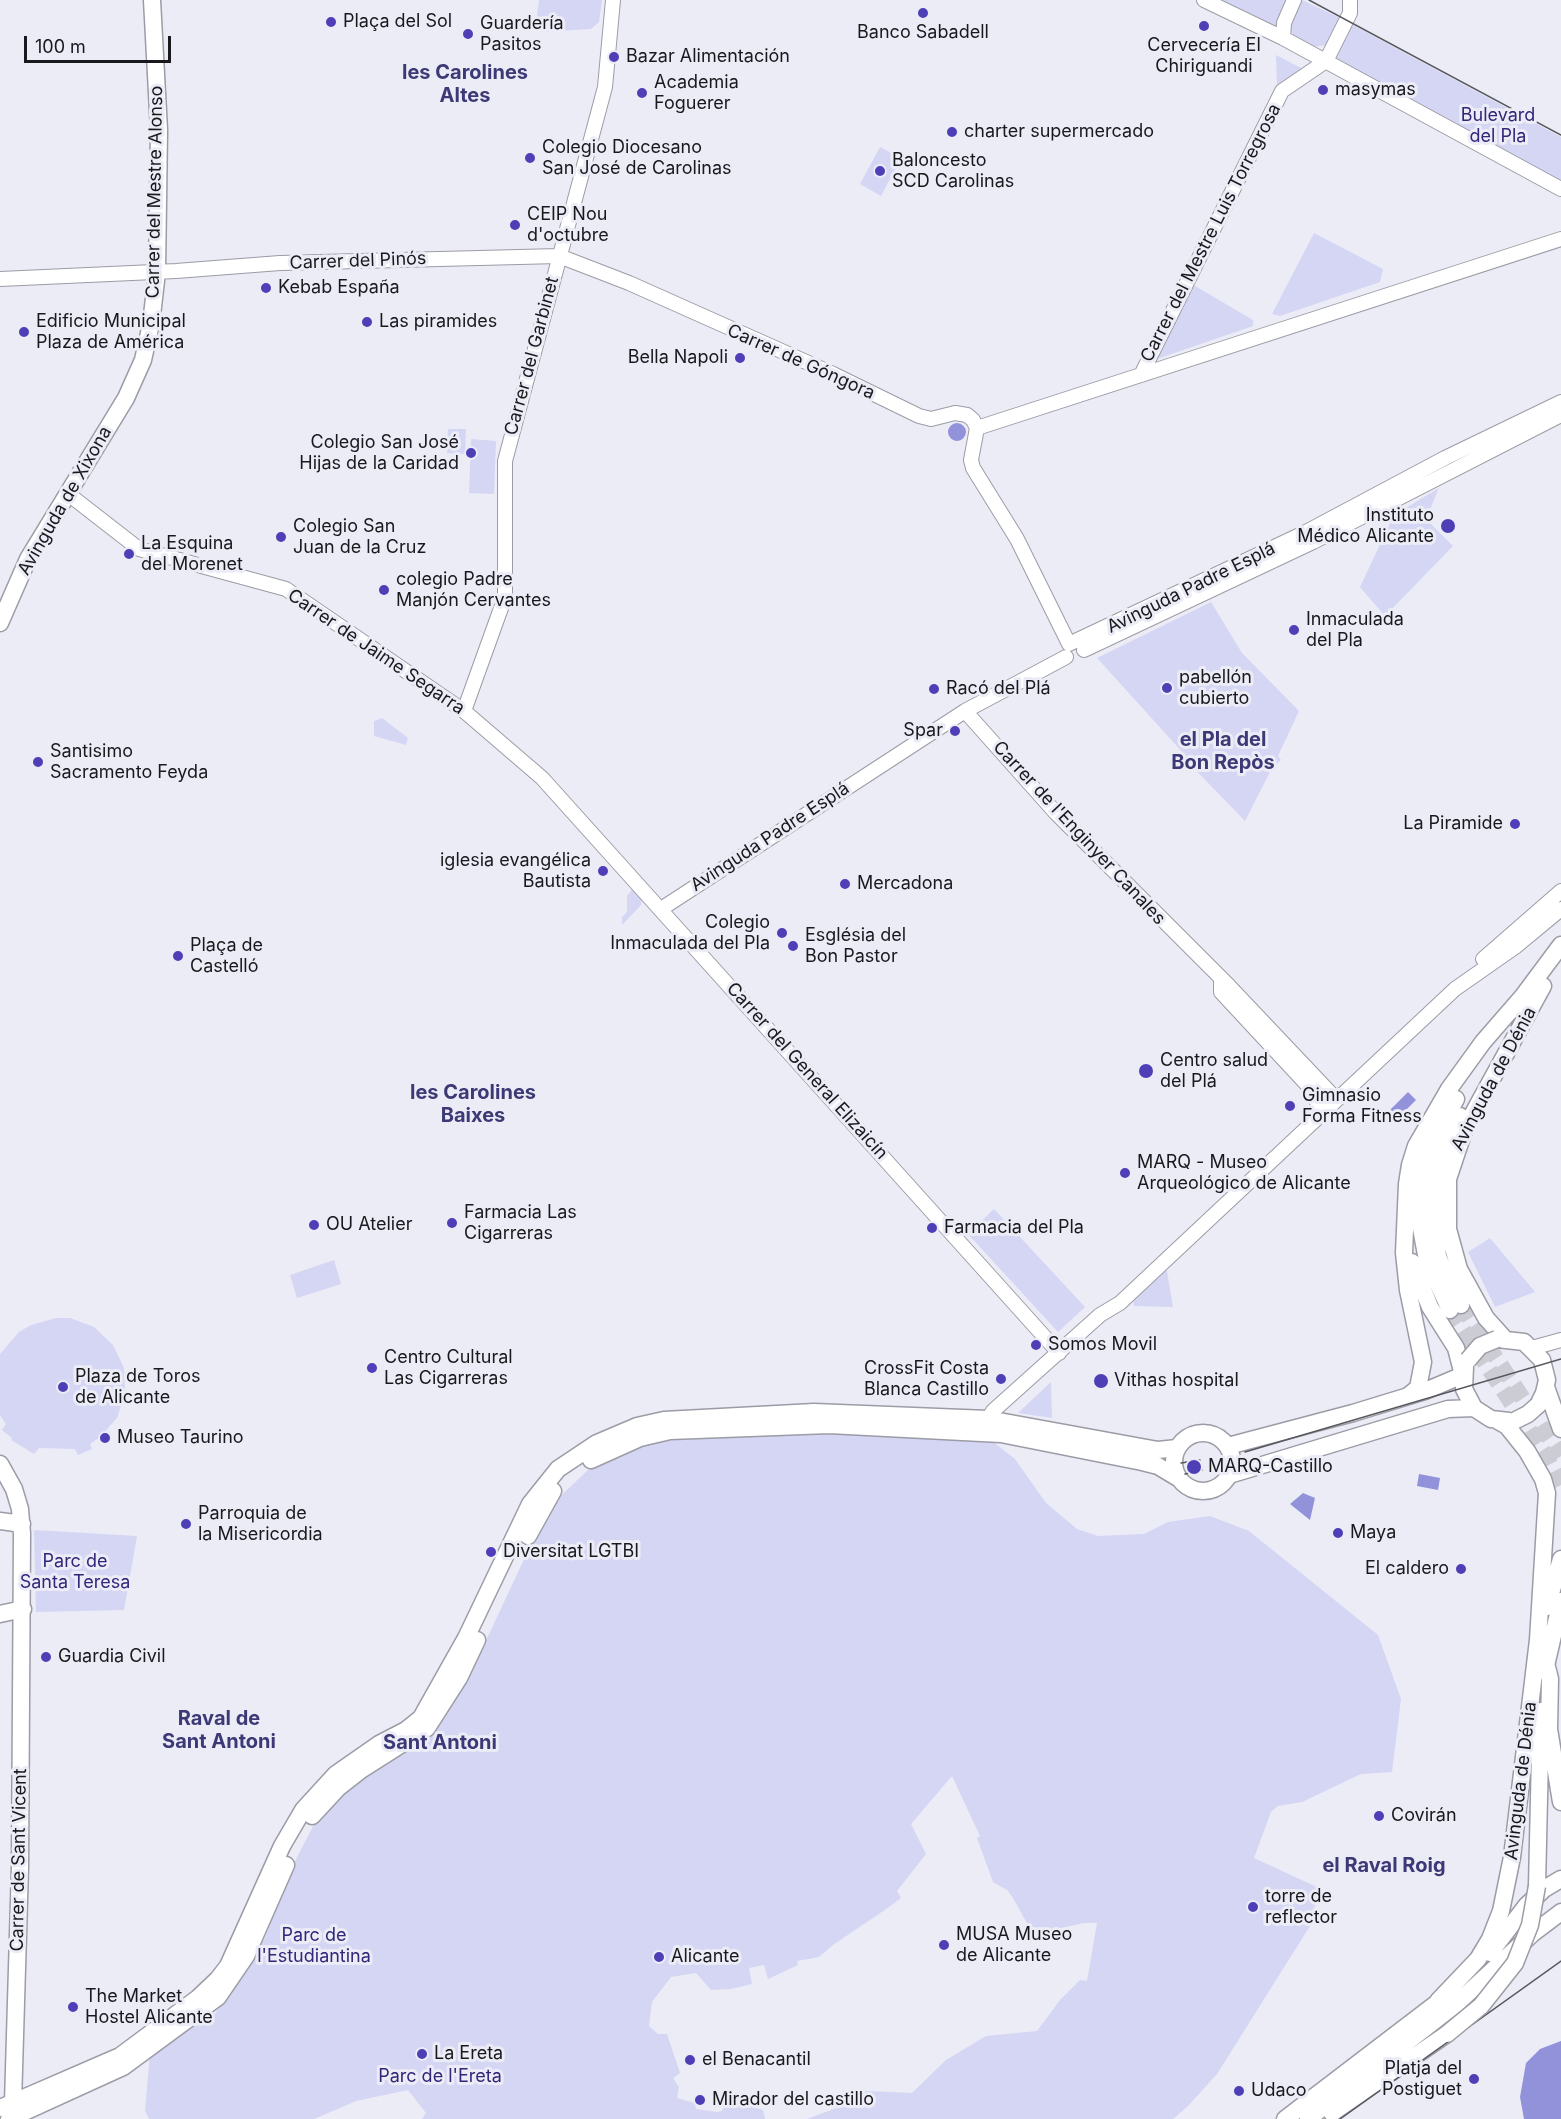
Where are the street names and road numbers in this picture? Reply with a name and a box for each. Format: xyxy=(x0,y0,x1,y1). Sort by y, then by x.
street label: Carrer del Mestre Alonso xyxy=(142,85,168,299)
street label: Carrer del Mestre Luis Torregrosa xyxy=(1136,100,1286,366)
street label: Carrer del Pinós xyxy=(289,248,427,274)
street label: Carrer del Garbinet xyxy=(500,274,564,438)
street label: Carrer de Góngora xyxy=(724,320,878,404)
street label: Avinguda de Xixona xyxy=(14,423,116,579)
street label: Avinguda Padre Esplá xyxy=(1103,538,1279,638)
street label: Carrer de Jaime Segarra xyxy=(283,585,469,719)
street label: Carrer de l'Enginyer Canales xyxy=(988,737,1170,929)
street label: Avinguda Padre Esplá xyxy=(687,778,853,896)
street label: Carrer del General Elizaicín xyxy=(722,978,892,1164)
street label: Avinguda de Dénia xyxy=(1447,1004,1541,1154)
street label: Avinguda de Dénia xyxy=(1501,1701,1541,1861)
street label: Carrer de Sant Vicent xyxy=(7,1768,31,1952)

